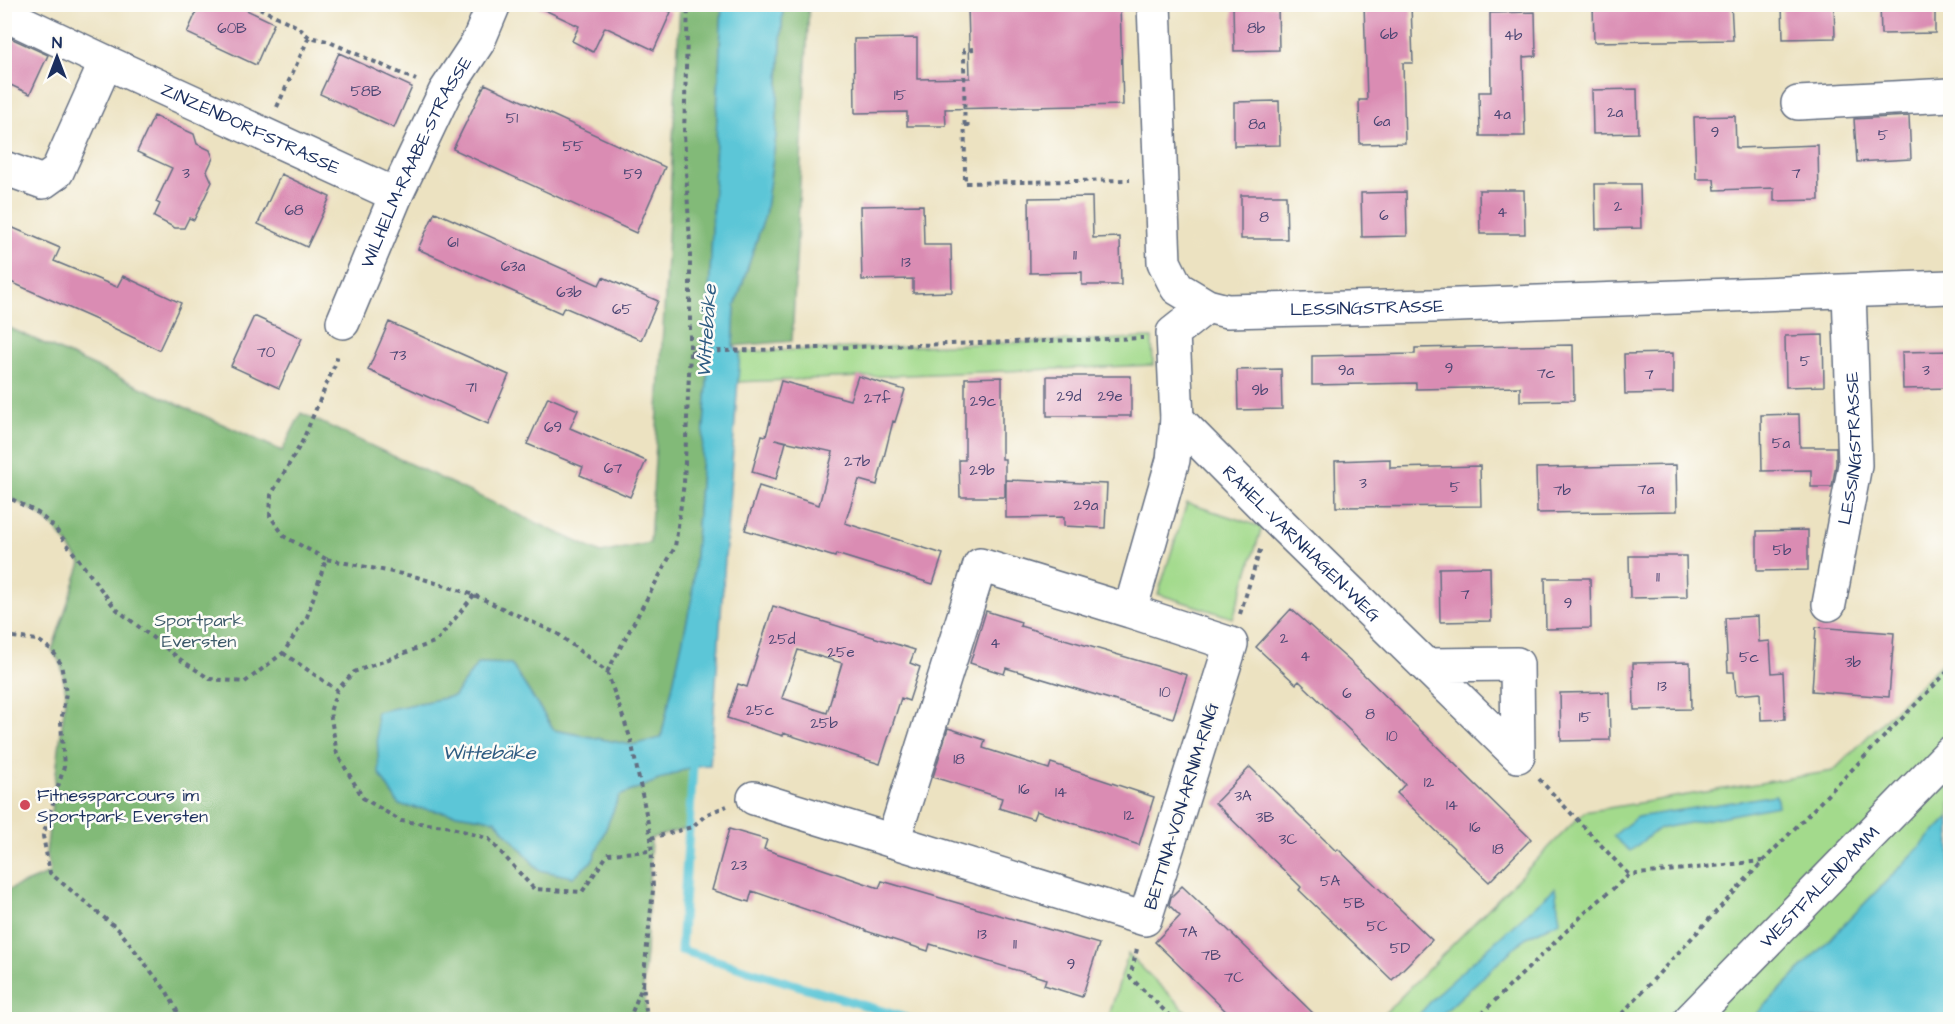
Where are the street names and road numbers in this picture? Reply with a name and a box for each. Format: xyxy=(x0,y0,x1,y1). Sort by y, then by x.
street label: WILHELM-RAABE-STRASSE xyxy=(355,51,478,272)
street label: ZINZENDORFSTRASSE xyxy=(157,77,344,181)
street label: LESSINGSTRASSE xyxy=(1290,294,1445,322)
street label: LESSINGSTRASSE xyxy=(1832,371,1868,527)
street label: RAHEL-VARNHAGEN-WEG xyxy=(1216,460,1386,628)
street label: BETTINA-VON-ARNIM-RING xyxy=(1138,699,1225,913)
street label: WESTFALENDAMM xyxy=(1755,820,1886,954)

